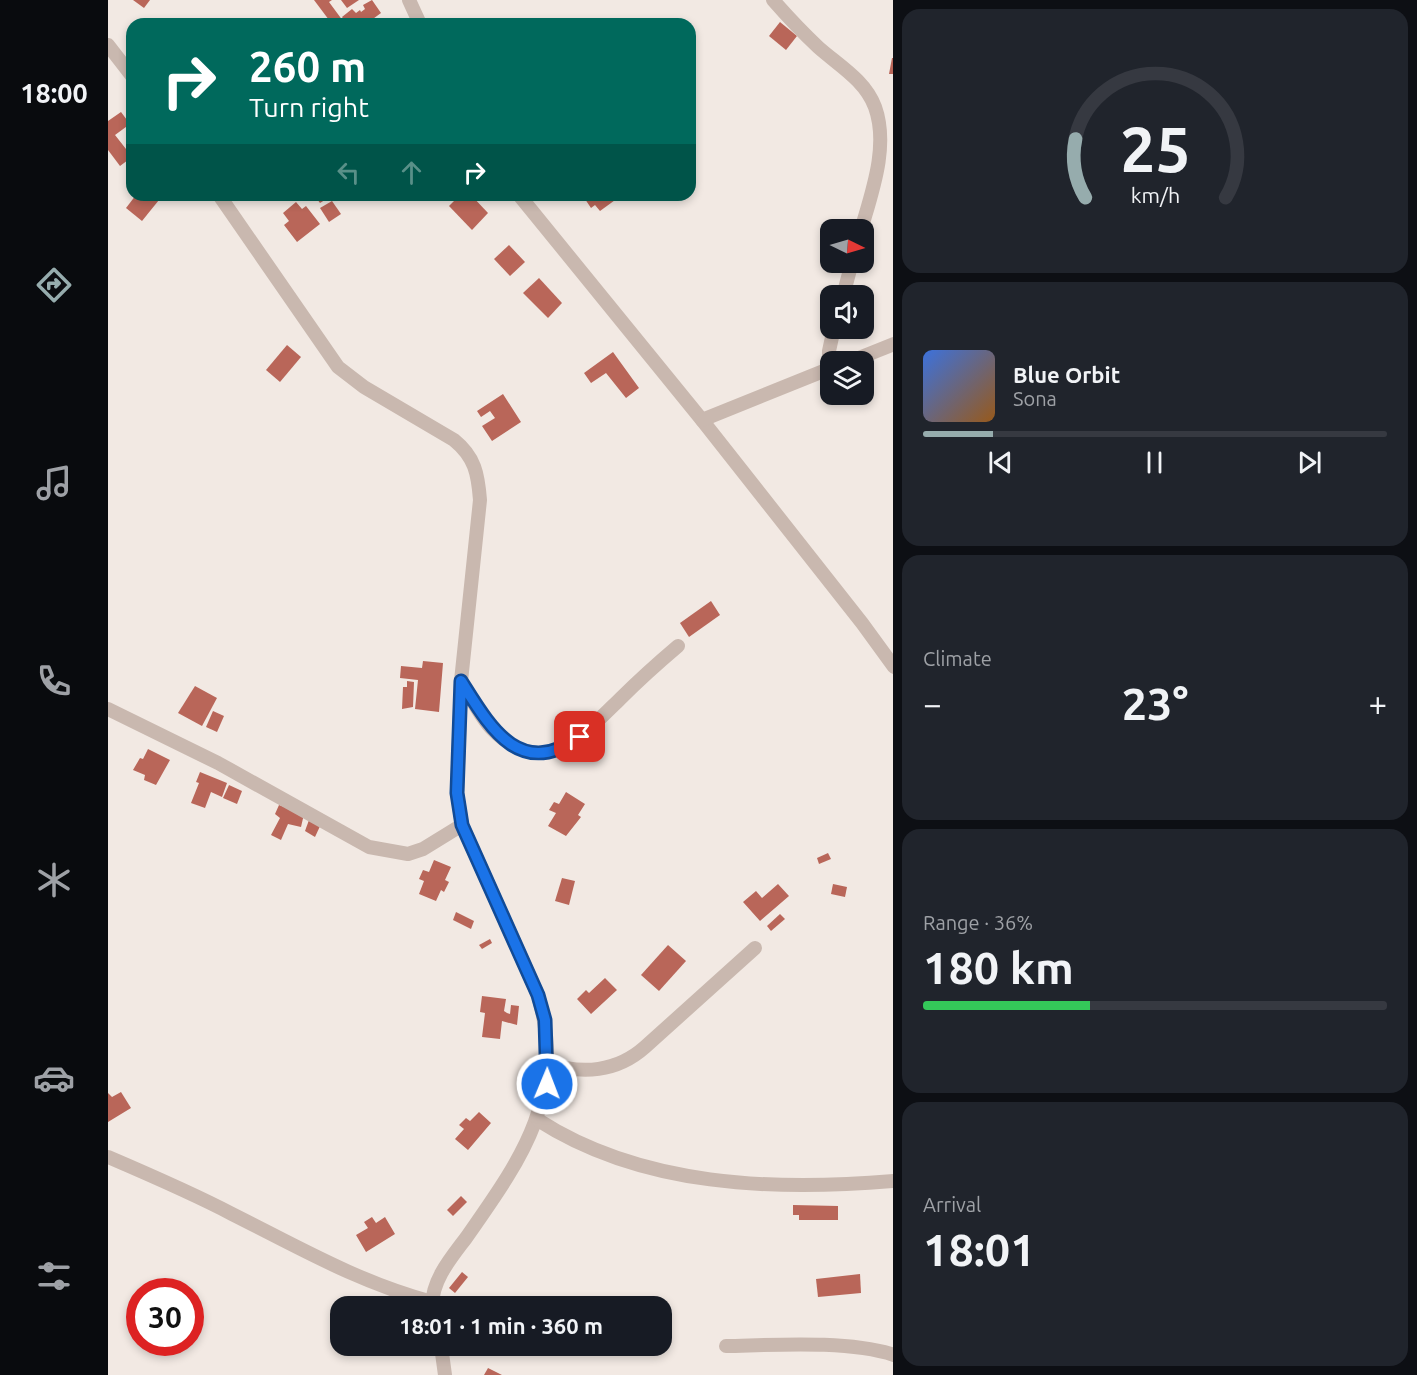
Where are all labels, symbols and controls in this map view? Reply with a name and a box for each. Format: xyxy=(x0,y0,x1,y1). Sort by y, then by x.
icon: right xyxy=(150,42,228,120)
text: 260 m xyxy=(249,43,366,90)
text: 18:00 xyxy=(20,78,88,108)
text: Turn right xyxy=(249,92,369,122)
text: 25 xyxy=(1120,114,1190,184)
icon: left xyxy=(332,156,365,189)
icon: ahead xyxy=(395,156,428,189)
icon: right xyxy=(458,156,491,189)
text: km/h xyxy=(1130,183,1180,207)
north arrow xyxy=(820,219,874,273)
map controls xyxy=(820,219,874,405)
icon: directions xyxy=(33,264,75,306)
button: sound xyxy=(820,285,874,339)
button: layers xyxy=(820,351,874,405)
text: Blue Orbit xyxy=(1013,362,1120,387)
text: Sona xyxy=(1013,387,1057,410)
icon: previous xyxy=(984,446,1017,479)
icon: pause xyxy=(1138,446,1171,479)
icon: next xyxy=(1293,446,1326,479)
icon: music xyxy=(33,462,75,504)
text: Climate xyxy=(923,647,992,670)
icon: phone xyxy=(33,660,75,702)
text: 23° xyxy=(1122,678,1188,729)
text: − xyxy=(923,685,942,722)
text: + xyxy=(1368,685,1387,722)
pin xyxy=(554,711,605,762)
icon: arrive xyxy=(563,720,596,753)
icon: climate xyxy=(33,859,75,901)
text: Range · 36% xyxy=(923,911,1033,934)
text: 180 km xyxy=(923,942,1074,993)
position arrow xyxy=(515,1052,579,1116)
icon: car xyxy=(33,1057,75,1099)
text: Arrival xyxy=(923,1193,981,1216)
text: 18:01 xyxy=(923,1224,1036,1275)
icon: filters xyxy=(33,1255,75,1297)
speed limit sign: 30 xyxy=(126,1278,204,1356)
text: 18:01 · 1 min · 360 m xyxy=(399,1313,603,1338)

